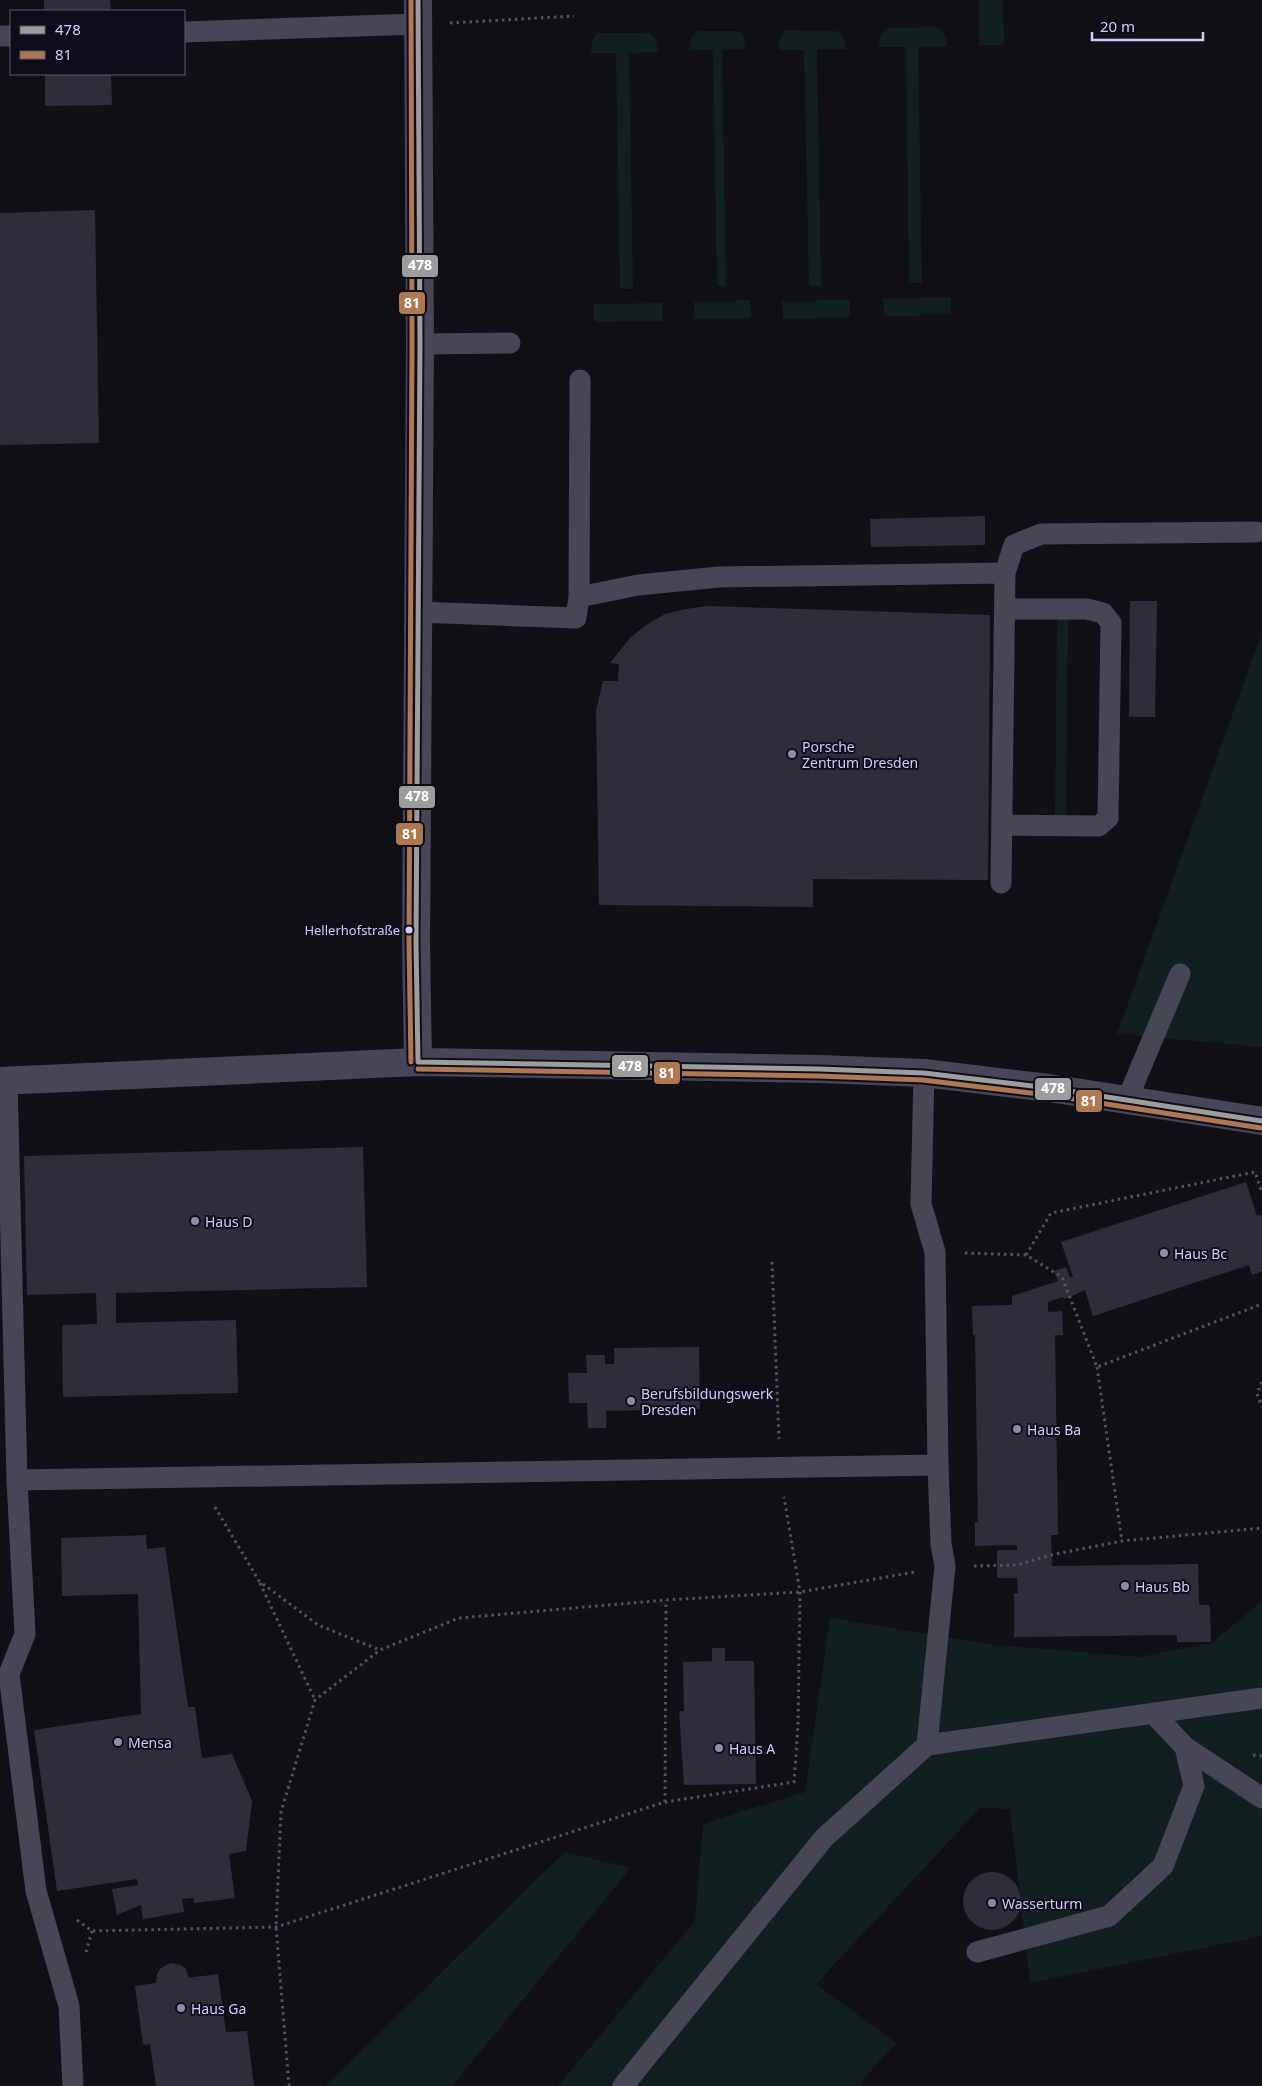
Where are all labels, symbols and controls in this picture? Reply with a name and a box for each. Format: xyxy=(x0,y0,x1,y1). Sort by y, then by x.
legend xyxy=(10,10,185,75)
scale bar xyxy=(1092,10,1203,42)
text: 20 m xyxy=(1100,16,1135,36)
text: 478 xyxy=(55,19,81,39)
text: 81 xyxy=(55,44,72,64)
line badge: 478 xyxy=(401,254,439,278)
text: 478 xyxy=(408,255,432,274)
line badge: 81 xyxy=(398,291,426,315)
text: 81 xyxy=(404,293,420,312)
place label: Porsche Zentrum Dresden xyxy=(802,737,918,772)
marker: Porsche Zentrum Dresden xyxy=(786,748,798,760)
line badge: 478 xyxy=(398,785,436,809)
text: 478 xyxy=(405,786,429,805)
line badge: 81 xyxy=(395,822,424,846)
text: 81 xyxy=(402,824,418,843)
place label: Hellerhofstraße xyxy=(304,921,400,939)
marker: Hellerhofstraße xyxy=(404,925,414,935)
line badge: 478 xyxy=(611,1054,649,1078)
text: 478 xyxy=(618,1056,642,1075)
line badge: 81 xyxy=(653,1061,681,1085)
text: 81 xyxy=(659,1063,675,1082)
line badge: 478 xyxy=(1034,1077,1072,1101)
text: 478 xyxy=(1041,1078,1065,1097)
line badge: 81 xyxy=(1075,1089,1103,1113)
text: 81 xyxy=(1081,1091,1097,1110)
place label: Haus D xyxy=(205,1212,252,1231)
marker: Haus D xyxy=(189,1215,201,1227)
place label: Haus Bc xyxy=(1174,1244,1227,1263)
marker: Haus Bc xyxy=(1158,1247,1170,1259)
place label: Berufsbildungswerk Dresden xyxy=(641,1384,774,1419)
marker: Berufsbildungswerk Dresden xyxy=(625,1395,637,1407)
place label: Haus Ba xyxy=(1027,1420,1081,1439)
marker: Haus Ba xyxy=(1011,1423,1023,1435)
place label: Haus Bb xyxy=(1135,1577,1190,1596)
marker: Haus Bb xyxy=(1119,1580,1131,1592)
place label: Mensa xyxy=(128,1733,172,1752)
marker: Mensa xyxy=(112,1736,124,1748)
place label: Haus A xyxy=(729,1739,775,1758)
marker: Haus A xyxy=(713,1742,725,1754)
place label: Wasserturm xyxy=(1002,1894,1082,1913)
marker: Wasserturm xyxy=(986,1897,998,1909)
place label: Haus Ga xyxy=(191,1999,246,2018)
marker: Haus Ga xyxy=(175,2002,187,2014)

